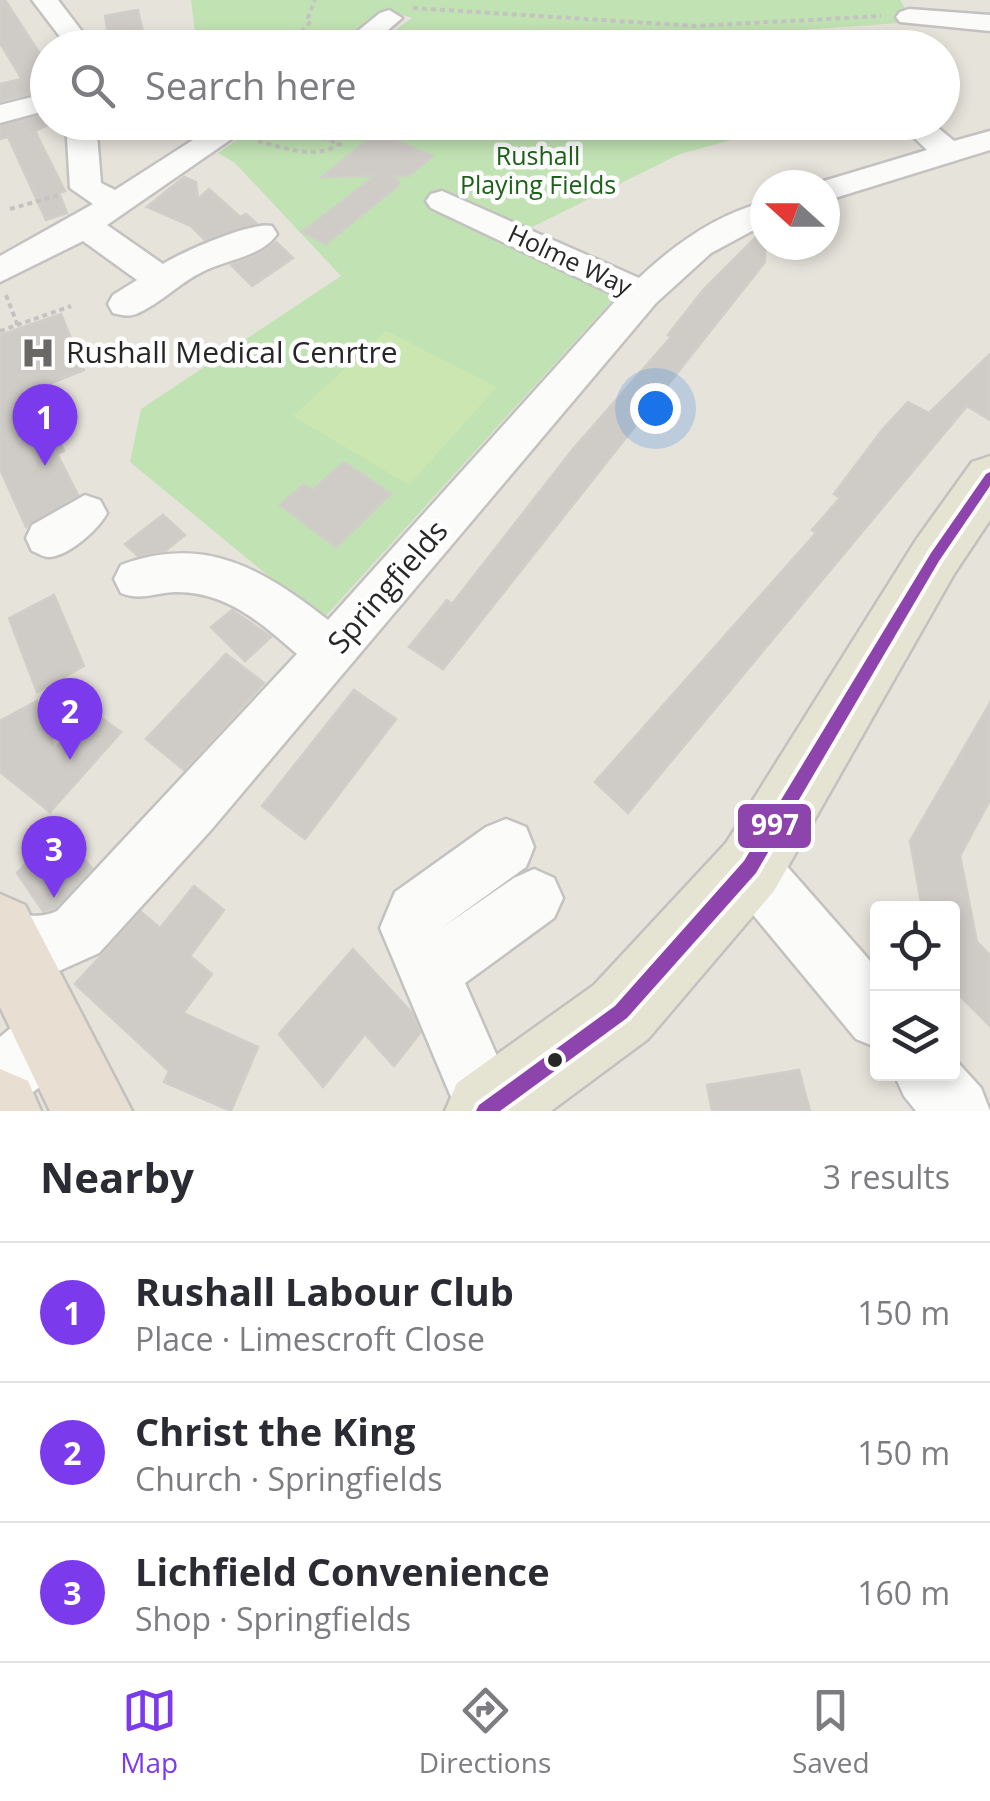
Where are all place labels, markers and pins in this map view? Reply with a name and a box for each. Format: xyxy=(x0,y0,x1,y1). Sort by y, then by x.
place label: Rushall Medical Cenrtre xyxy=(66,331,398,372)
hospital icon: Rushall Medical Cenrtre xyxy=(19,334,57,372)
pin: 1 xyxy=(12,384,78,466)
pin: 2 xyxy=(38,678,102,760)
pin: 3 xyxy=(22,816,86,898)
unlabelled marker xyxy=(545,1050,565,1070)

